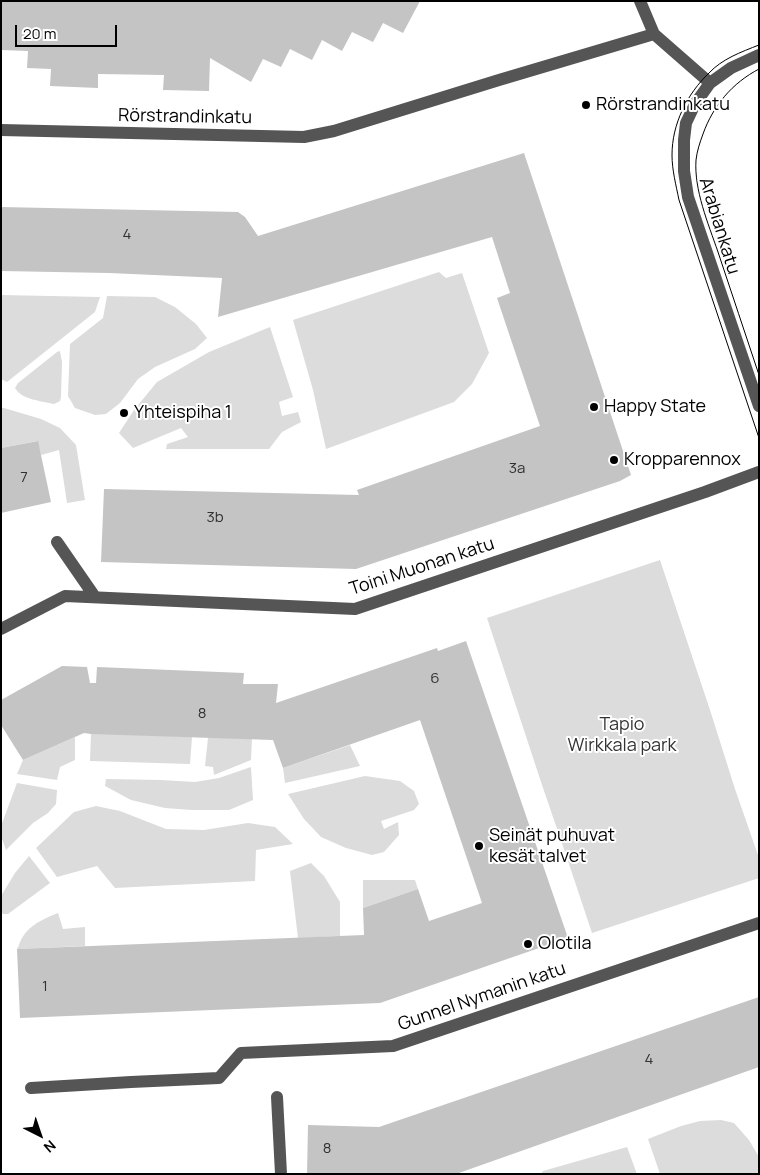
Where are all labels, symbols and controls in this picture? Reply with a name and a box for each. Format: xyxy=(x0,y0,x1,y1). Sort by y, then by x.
scale bar xyxy=(18,15,120,47)
text: 20 m xyxy=(23,23,56,44)
place label: Rörstrandinkatu xyxy=(596,94,730,116)
marker: Rörstrandinkatu xyxy=(580,99,592,111)
street label: Rörstrandinkatu xyxy=(118,105,252,129)
street label: Arabiankatu xyxy=(694,175,744,277)
house number: 4 xyxy=(123,226,131,244)
place label: Happy State xyxy=(604,396,706,418)
marker: Happy State xyxy=(588,401,600,413)
place label: Yhteispiha 1 xyxy=(134,402,232,424)
marker: Yhteispiha 1 xyxy=(118,407,130,419)
place label: Kropparennox xyxy=(624,449,741,471)
marker: Kropparennox xyxy=(608,454,620,466)
house number: 3a xyxy=(509,460,525,478)
house number: 7 xyxy=(20,469,28,487)
house number: 3b xyxy=(206,509,224,527)
street label: Toini Muonan katu xyxy=(347,533,497,601)
house number: 6 xyxy=(430,670,440,688)
house number: 8 xyxy=(198,705,206,723)
park label: Tapio Wirkkala park xyxy=(568,714,676,756)
place label: Seinät puhuvat kesät talvet xyxy=(489,825,615,868)
marker: Seinät puhuvat kesät talvet xyxy=(473,840,485,852)
place label: Olotila xyxy=(538,933,591,955)
marker: Olotila xyxy=(522,938,534,950)
street label: Gunnel Nymanin katu xyxy=(395,958,569,1036)
house number: 1 xyxy=(42,978,48,996)
house number: 4 xyxy=(645,1051,653,1069)
north arrow xyxy=(15,1110,65,1160)
text: N xyxy=(40,1136,60,1157)
house number: 8 xyxy=(323,1140,331,1158)

